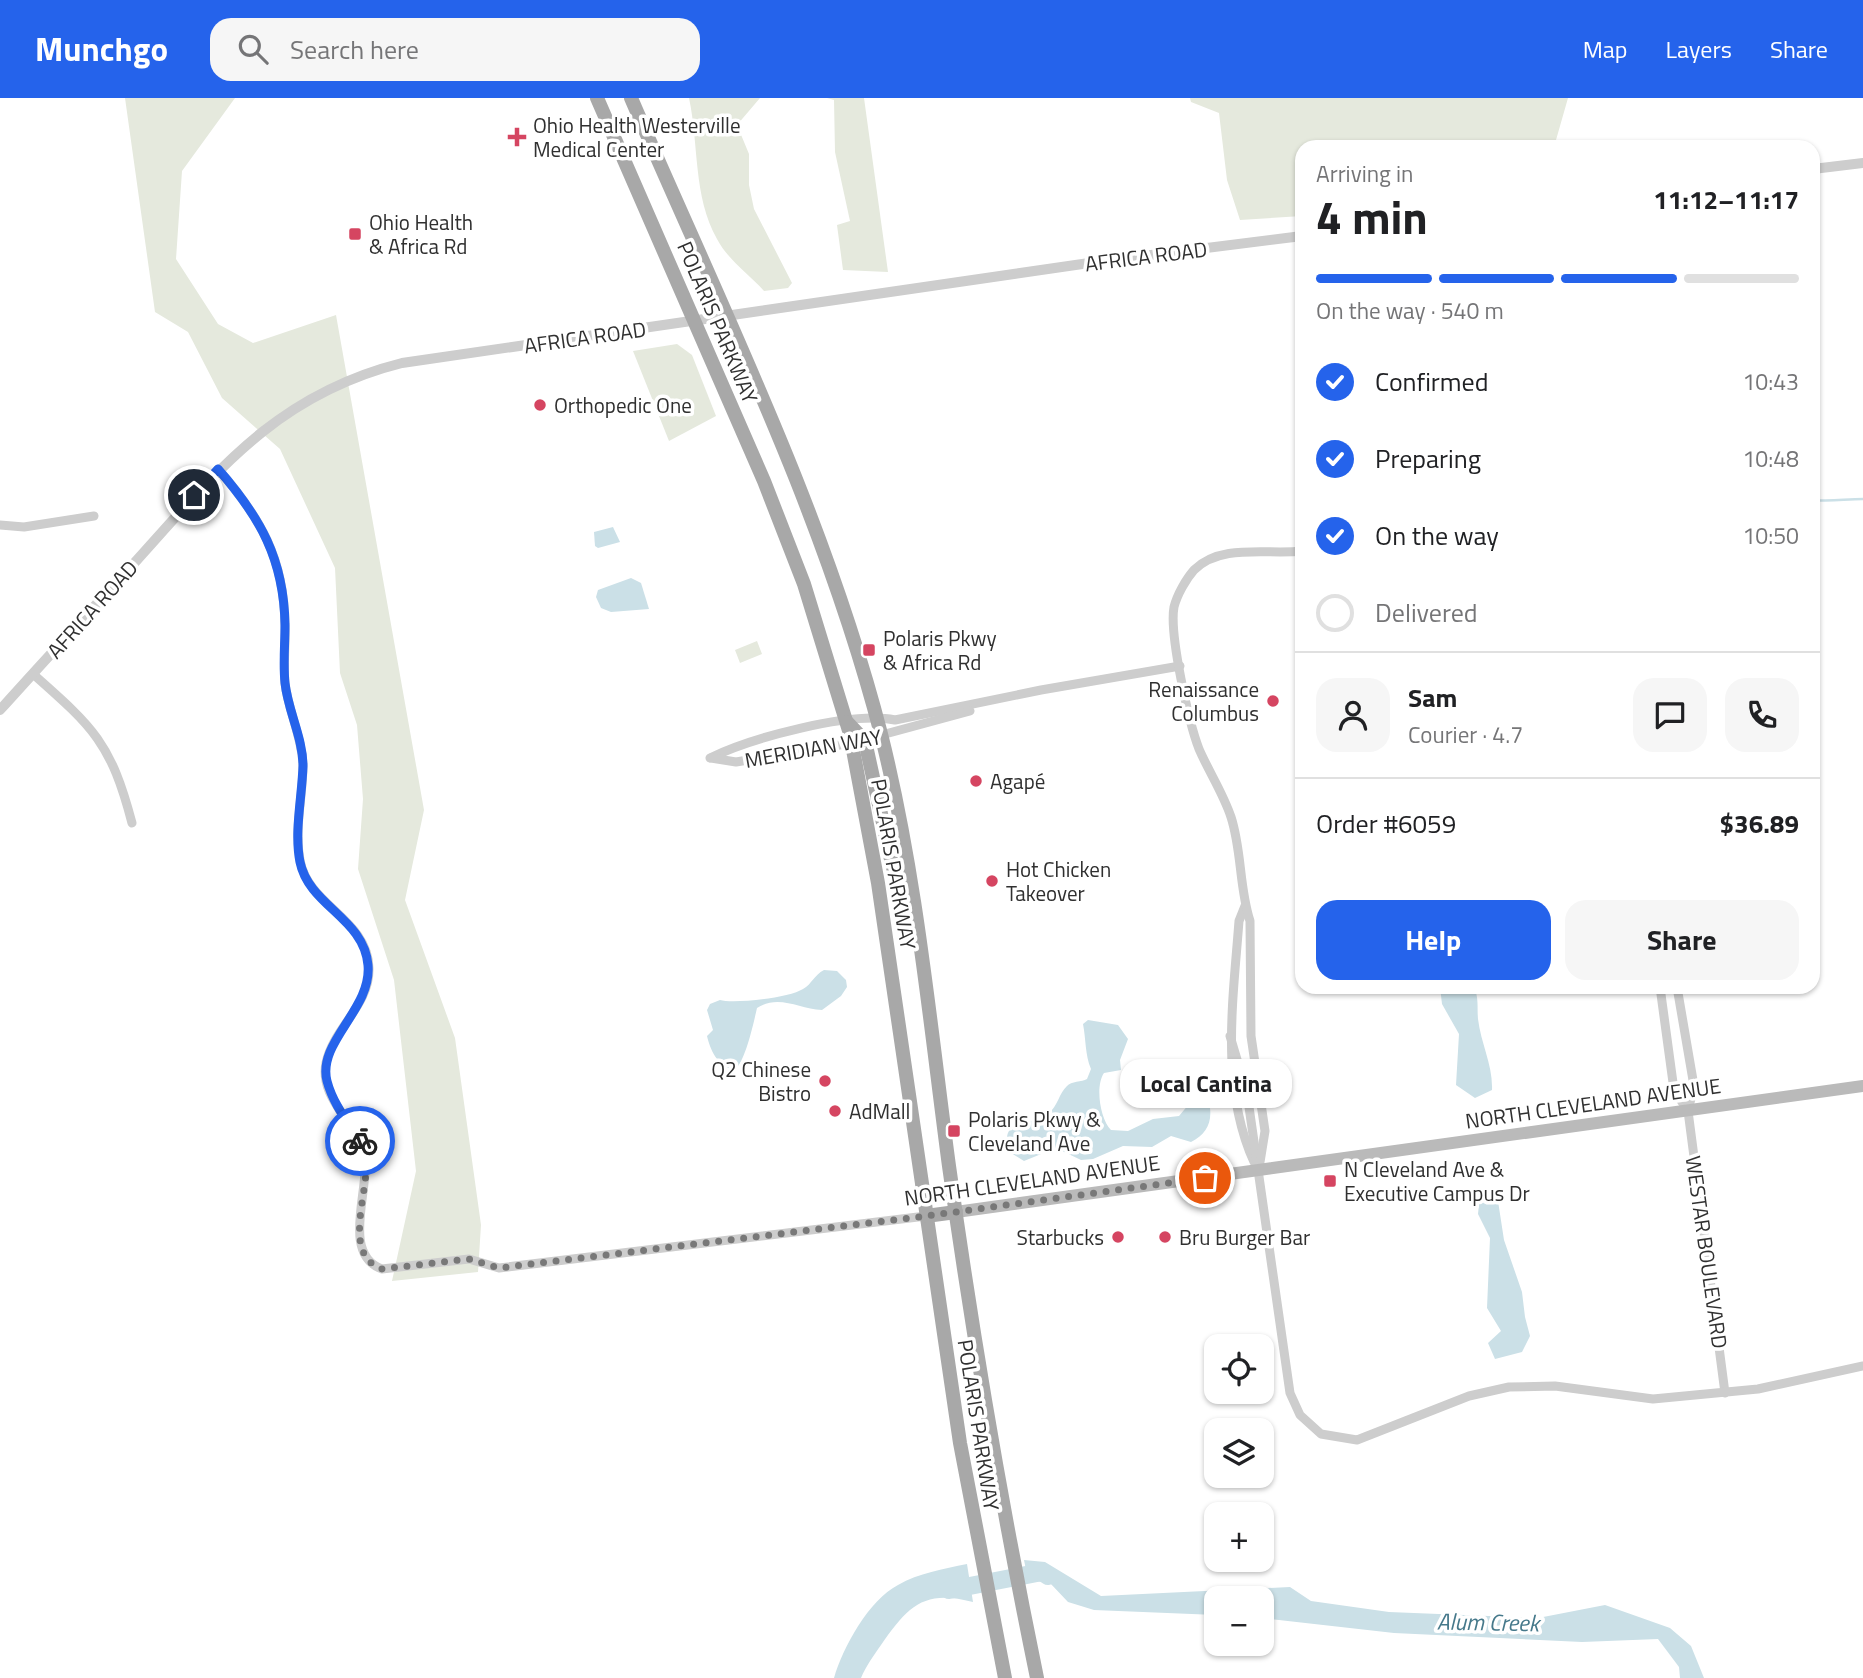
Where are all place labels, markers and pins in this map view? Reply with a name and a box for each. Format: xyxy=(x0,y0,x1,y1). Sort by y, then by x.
place label: Ohio Health Westerville Medical Center xyxy=(533,109,741,165)
marker: Ohio Health Westerville Medical Center xyxy=(507,127,527,147)
place label: Ohio Health & Africa Rd xyxy=(369,206,473,262)
marker: Ohio Health & Africa Rd xyxy=(347,226,363,242)
place label: Orthopedic One xyxy=(554,389,692,421)
marker: Orthopedic One xyxy=(532,397,548,413)
pin xyxy=(164,465,224,525)
place label: Polaris Pkwy & Africa Rd xyxy=(883,622,997,678)
marker: Polaris Pkwy & Africa Rd xyxy=(861,642,877,658)
place label: Renaissance Columbus xyxy=(1148,673,1259,729)
marker: Renaissance Columbus xyxy=(1265,693,1281,709)
place label: Agapé xyxy=(990,765,1045,797)
marker: Agapé xyxy=(968,773,984,789)
place label: Hot Chicken Takeover xyxy=(1006,853,1111,909)
marker: Hot Chicken Takeover xyxy=(984,873,1000,889)
place label: Q2 Chinese Bistro xyxy=(711,1053,811,1109)
callout: Local Cantina xyxy=(1119,1059,1291,1108)
marker: Q2 Chinese Bistro xyxy=(817,1073,833,1089)
place label: AdMall xyxy=(849,1095,910,1127)
marker: AdMall xyxy=(827,1103,843,1119)
place label: Polaris Pkwy & Cleveland Ave xyxy=(968,1103,1101,1159)
marker: Polaris Pkwy & Cleveland Ave xyxy=(946,1123,962,1139)
pin xyxy=(1175,1148,1235,1208)
place label: N Cleveland Ave & Executive Campus Dr xyxy=(1344,1153,1530,1209)
marker: N Cleveland Ave & Executive Campus Dr xyxy=(1322,1173,1338,1189)
place label: Starbucks xyxy=(1016,1221,1104,1253)
place label: Bru Burger Bar xyxy=(1179,1221,1310,1253)
marker: Starbucks xyxy=(1110,1229,1126,1245)
marker: Bru Burger Bar xyxy=(1157,1229,1173,1245)

